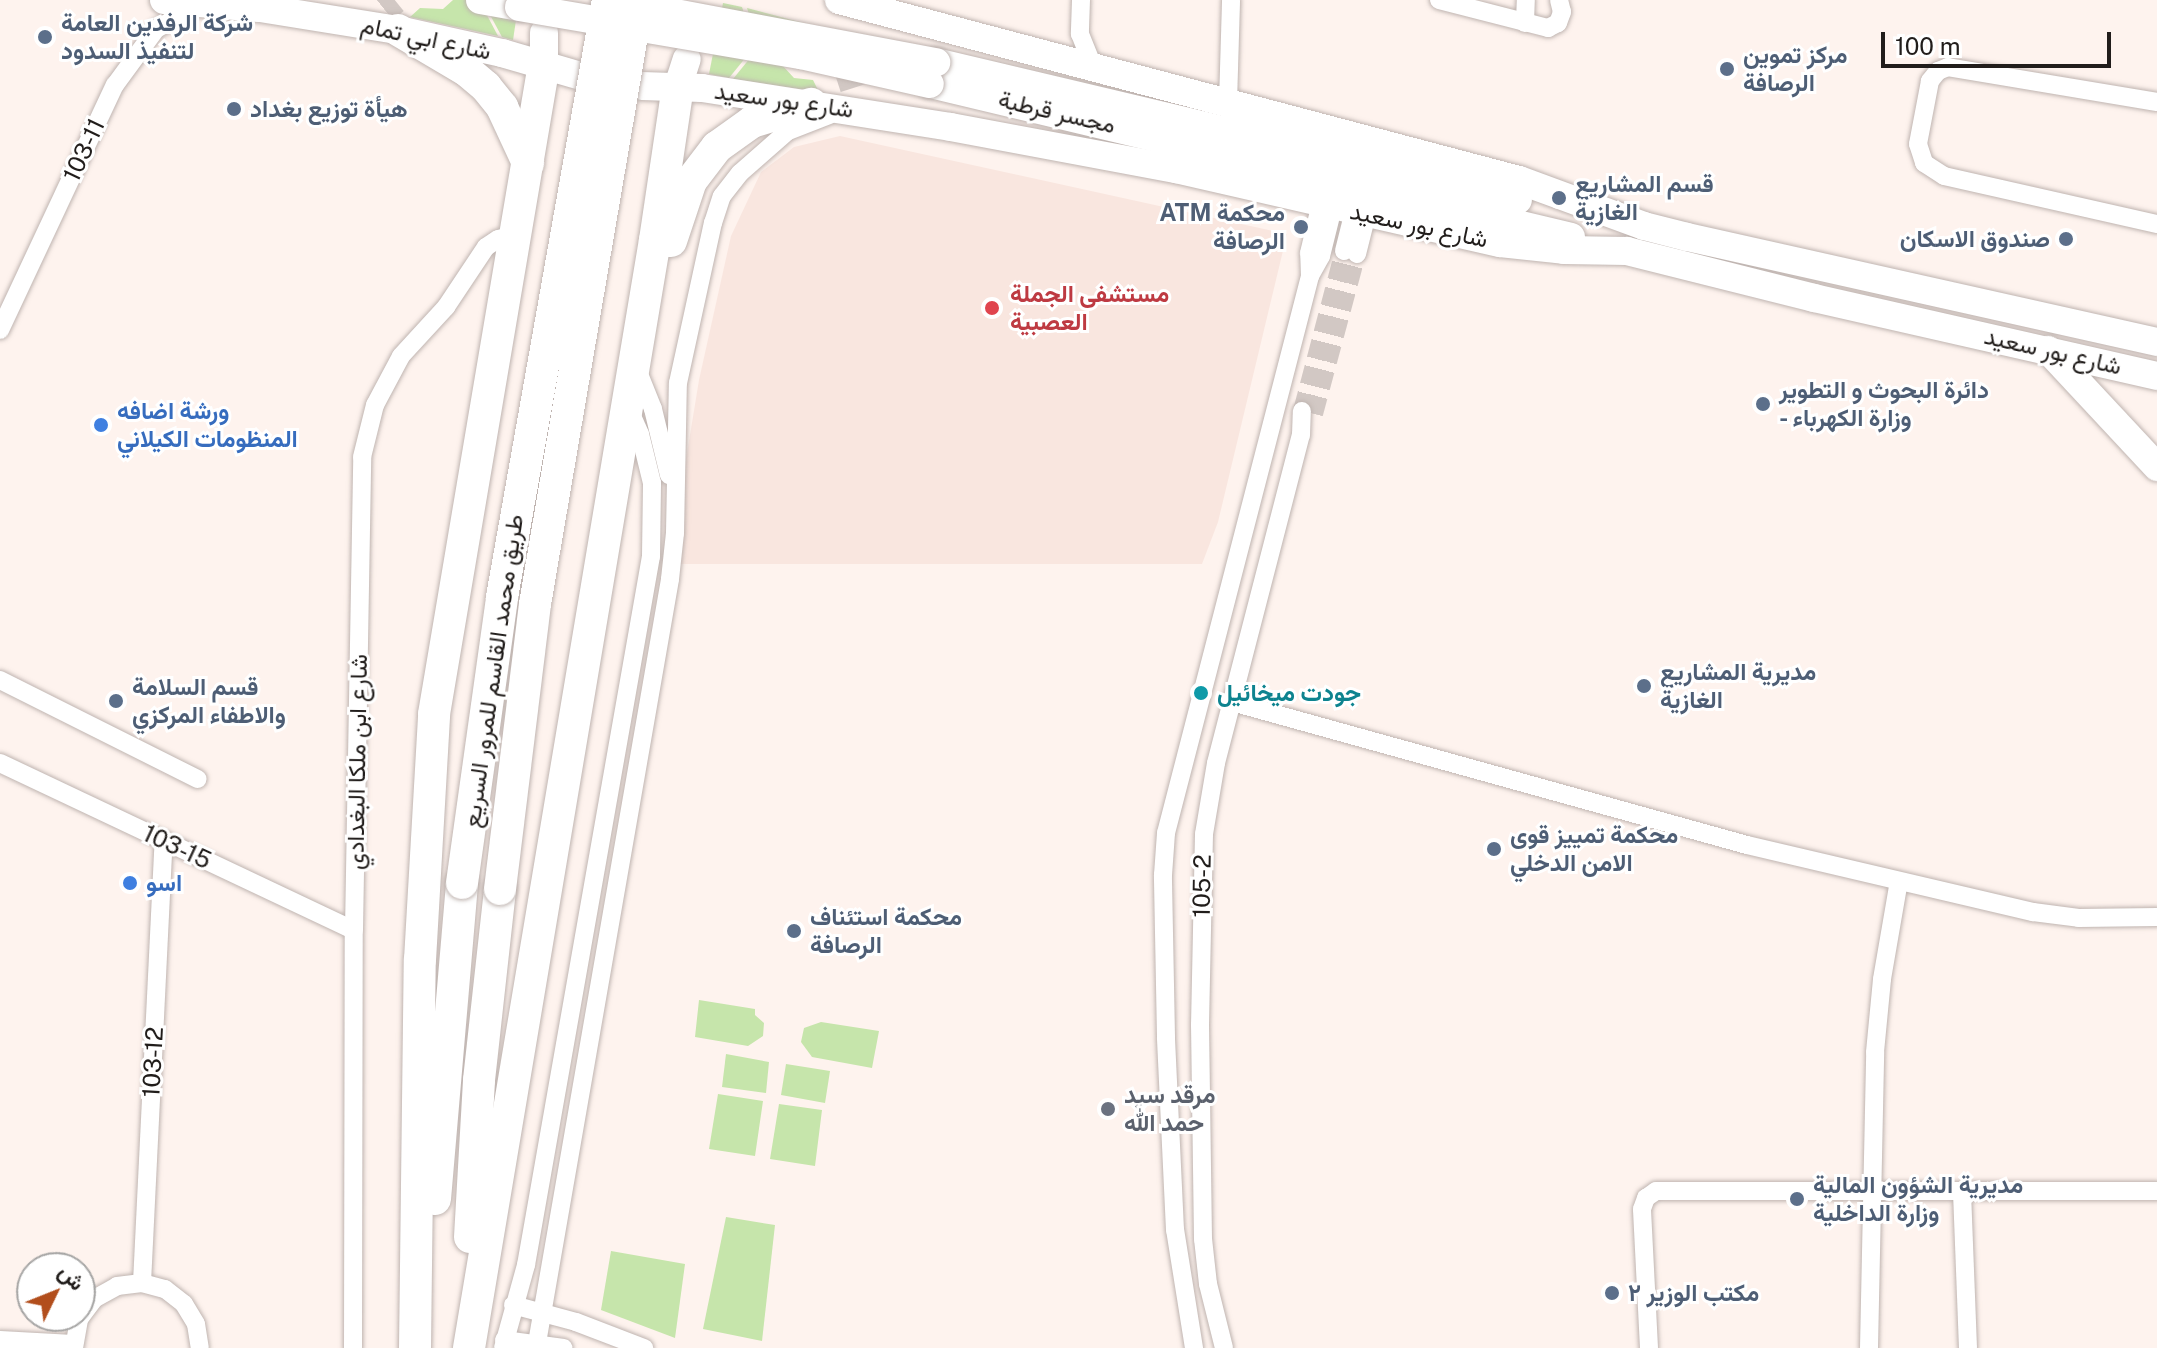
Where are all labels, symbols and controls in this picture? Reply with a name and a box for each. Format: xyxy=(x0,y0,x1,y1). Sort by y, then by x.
place label: شركة الرفدين العامة لتنفيذ السدود xyxy=(61,9,253,65)
street label: شارع ابي تمام xyxy=(358,10,494,66)
scale bar xyxy=(1885,16,2115,66)
marker: شركة الرفدين العامة لتنفيذ السدود xyxy=(36,28,54,46)
text: 100 m xyxy=(1895,32,1961,60)
place label: مركز تموين الرصافة xyxy=(1743,41,1847,97)
marker: مركز تموين الرصافة xyxy=(1718,60,1736,78)
street label: شارع بور سعيد xyxy=(713,76,855,124)
street label: مجسر قرطبة xyxy=(996,85,1118,139)
place label: هيأة توزيع بغداد xyxy=(250,95,408,123)
marker: هيأة توزيع بغداد xyxy=(225,100,243,118)
street label: 103-11 xyxy=(57,114,111,186)
place label: قسم المشاريع الغازية xyxy=(1575,170,1714,226)
marker: قسم المشاريع الغازية xyxy=(1550,189,1568,207)
street label: شارع بور سعيد xyxy=(1348,196,1490,254)
place label: ATM محكمة الرصافة xyxy=(1159,199,1285,255)
marker: ATM محكمة الرصافة xyxy=(1292,218,1310,236)
place label: صندوق الاسكان xyxy=(1900,225,2050,253)
marker: صندوق الاسكان xyxy=(2057,230,2075,248)
place label: مستشفى الجملة العصبية xyxy=(1010,280,1169,336)
marker: مستشفى الجملة العصبية xyxy=(981,297,1003,319)
street label: شارع بور سعيد xyxy=(1982,321,2124,381)
place label: دائرة البحوث و التطوير - وزارة الكهرباء xyxy=(1779,376,1989,432)
marker: دائرة البحوث و التطوير - وزارة الكهرباء xyxy=(1754,395,1772,413)
place label: ورشة اضافه المنظومات الكيلاني xyxy=(117,397,298,453)
marker: ورشة اضافه المنظومات الكيلاني xyxy=(92,416,110,434)
street label: طريق محمد القاسم للمرور السريع xyxy=(457,513,529,829)
street label: شارع ابن ملكا البغدادي xyxy=(341,654,373,870)
place label: مديرية المشاريع الغازية xyxy=(1660,658,1816,714)
place label: قسم السلامة والاطفاء المركزي xyxy=(132,673,286,729)
marker: مديرية المشاريع الغازية xyxy=(1635,677,1653,695)
place label: جودت ميخائيل xyxy=(1217,679,1361,707)
marker: جودت ميخائيل xyxy=(1192,684,1210,702)
marker: قسم السلامة والاطفاء المركزي xyxy=(107,692,125,710)
street label: 103-15 xyxy=(138,819,216,875)
place label: محكمة تمييز قوى الامن الدخلي xyxy=(1510,821,1678,877)
marker: محكمة تمييز قوى الامن الدخلي xyxy=(1485,840,1503,858)
street label: 105-2 xyxy=(1187,854,1217,918)
place label: اسو xyxy=(146,869,182,897)
marker: اسو xyxy=(121,874,139,892)
place label: محكمة استئناف الرصافة xyxy=(810,903,962,959)
marker: محكمة استئناف الرصافة xyxy=(785,922,803,940)
street label: 103-12 xyxy=(137,1026,169,1098)
place label: مرقد سيد حمد الله xyxy=(1124,1081,1215,1137)
marker: مرقد سيد حمد الله xyxy=(1099,1100,1117,1118)
place label: مديرية الشؤون المالية وزارة الداخلية xyxy=(1813,1171,2023,1227)
marker: مديرية الشؤون المالية وزارة الداخلية xyxy=(1788,1190,1806,1208)
north arrow xyxy=(16,1252,96,1332)
text: ش xyxy=(54,1258,91,1296)
place label: مكتب الوزير ٢ xyxy=(1628,1279,1759,1307)
marker: مكتب الوزير ٢ xyxy=(1603,1284,1621,1302)

